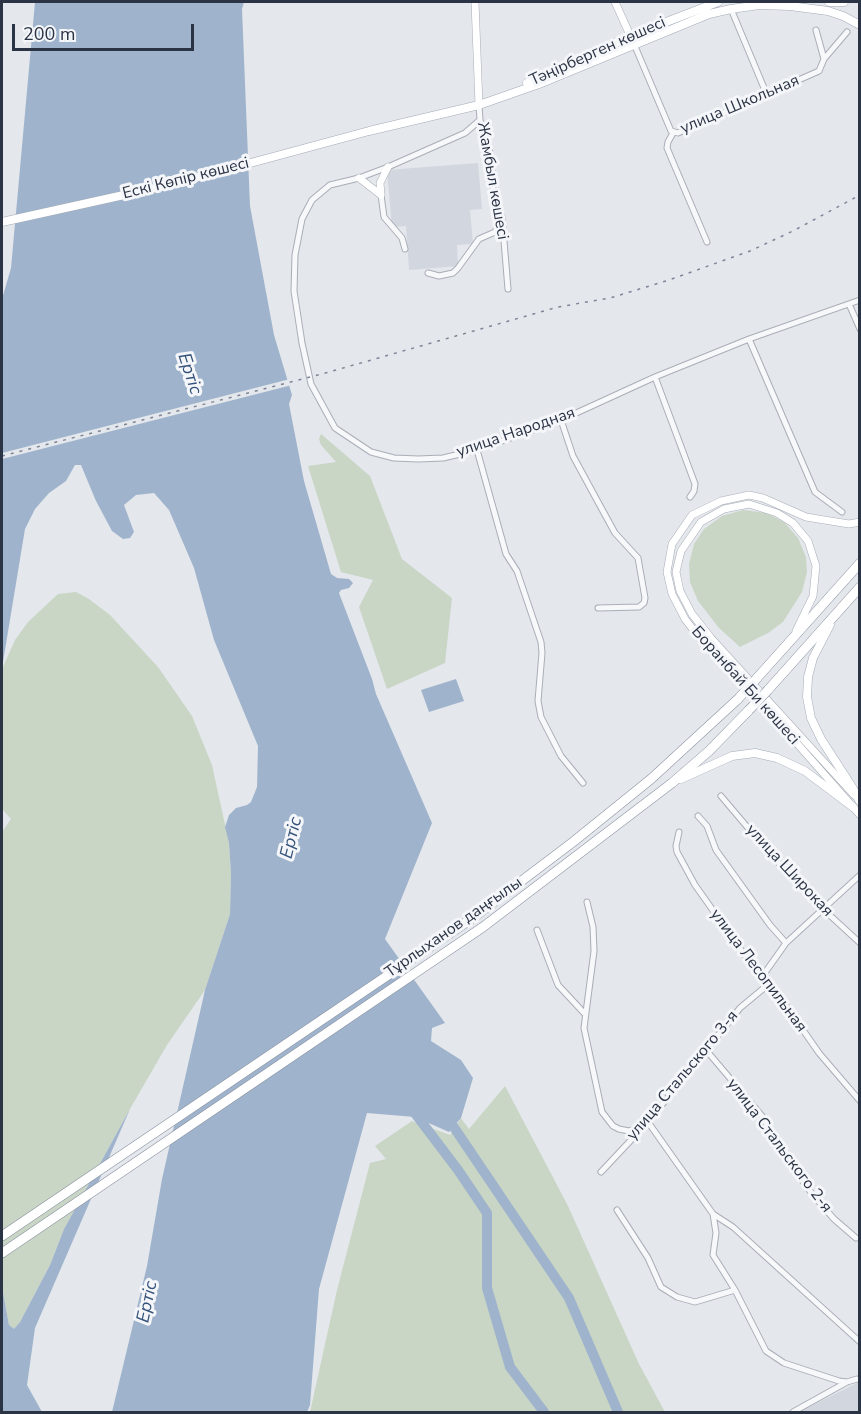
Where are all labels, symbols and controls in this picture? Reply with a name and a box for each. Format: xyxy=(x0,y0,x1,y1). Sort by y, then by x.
scale bar xyxy=(15,12,196,50)
street label: Тәңірберген көшесі xyxy=(527,13,669,91)
text: 200 m xyxy=(23,22,75,46)
street label: улица Школьная xyxy=(678,71,802,139)
street label: Жамбыл көшесі xyxy=(472,121,512,241)
street label: Ескі Көпір көшесі xyxy=(121,154,251,204)
water label: Ертіс xyxy=(172,351,206,397)
street label: улица Народная xyxy=(454,404,578,462)
street label: Боранбай Би көшесі xyxy=(687,623,803,749)
water label: Ертіс xyxy=(276,815,308,861)
street label: улица Широкая xyxy=(741,821,837,921)
street label: Тұрлыханов даңғылы xyxy=(382,873,526,983)
street label: улица Лесопильная xyxy=(706,906,810,1036)
street label: улица Стальского 3-я xyxy=(623,1007,743,1145)
street label: улица Стальского 2-я xyxy=(722,1075,836,1217)
water label: Ертіс xyxy=(133,1279,163,1325)

